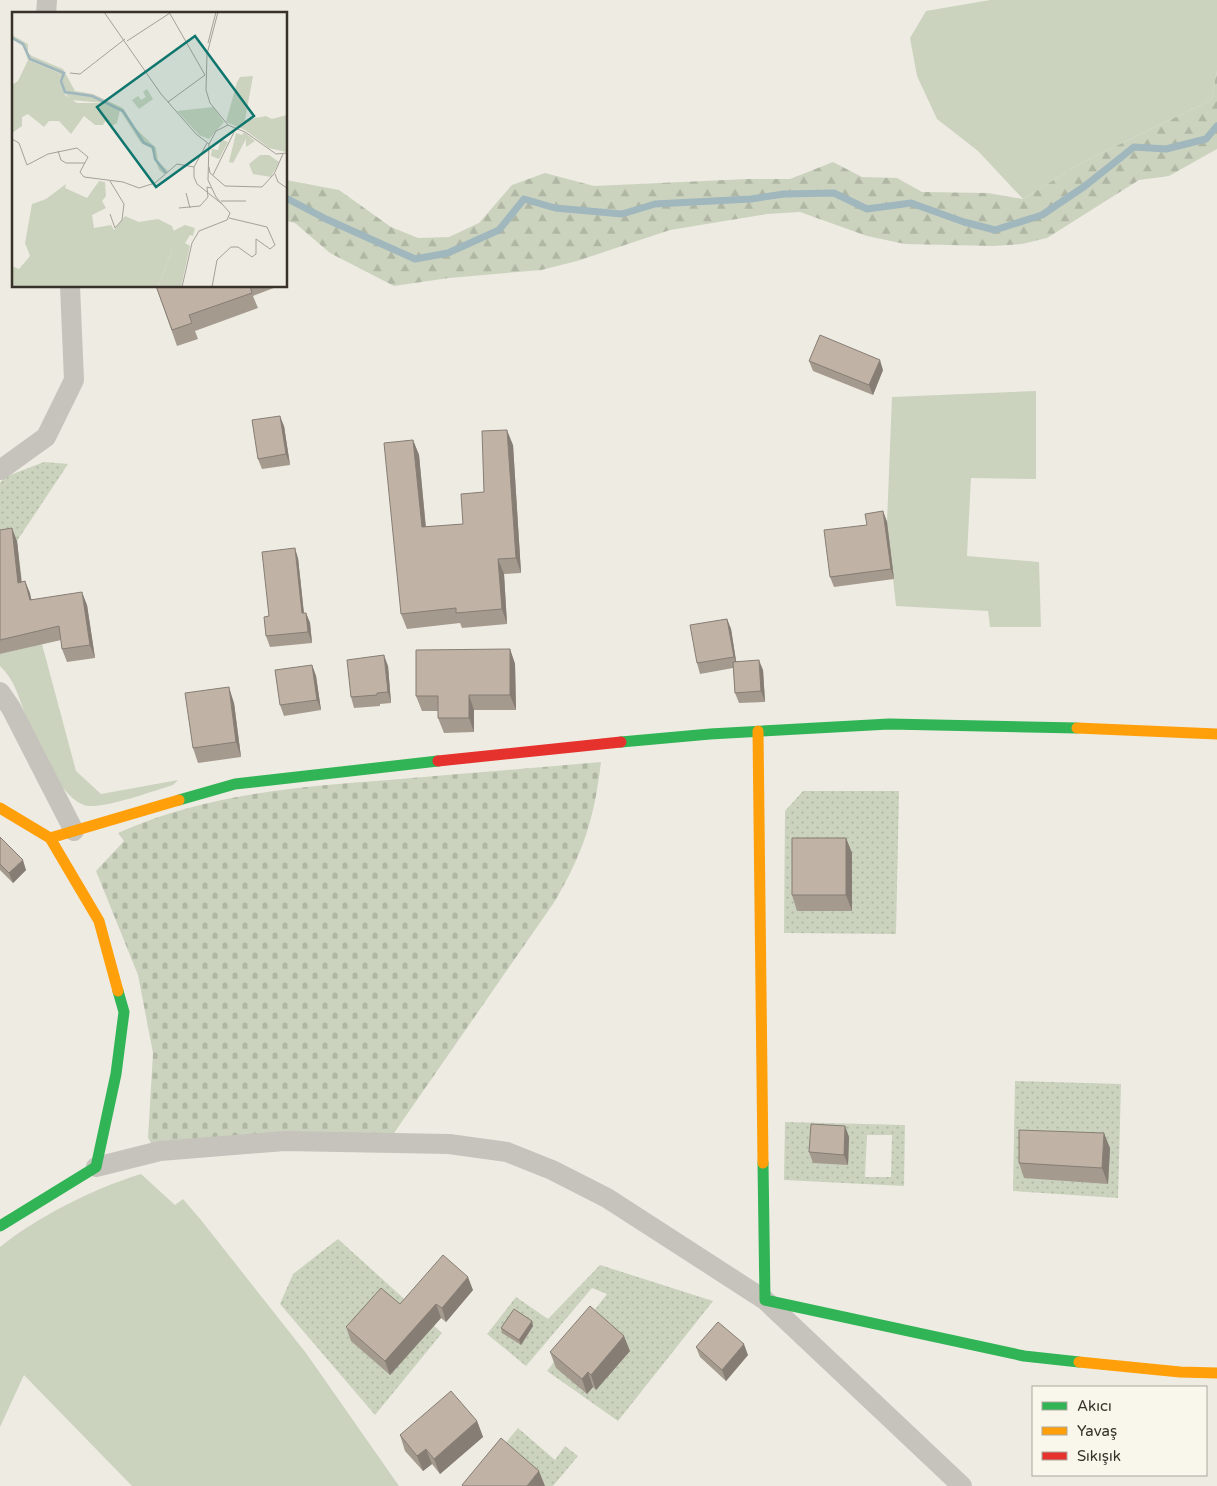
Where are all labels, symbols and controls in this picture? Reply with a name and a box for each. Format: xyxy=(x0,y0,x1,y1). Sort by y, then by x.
inset map xyxy=(12,12,288,288)
legend xyxy=(1032,1386,1207,1476)
text: Akıcı xyxy=(1077,1397,1112,1415)
text: Yavaş xyxy=(1077,1422,1117,1440)
text: Sıkışık xyxy=(1077,1447,1121,1465)

